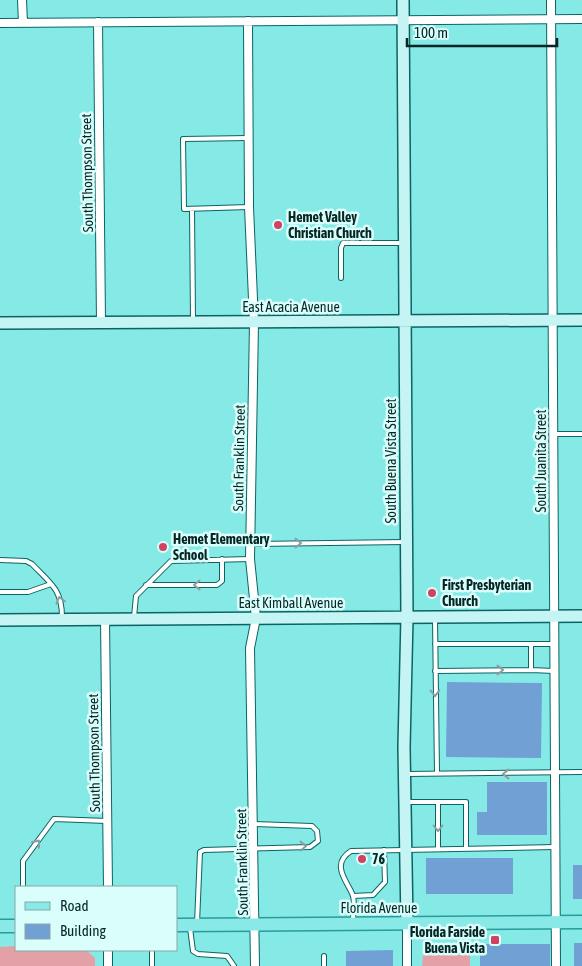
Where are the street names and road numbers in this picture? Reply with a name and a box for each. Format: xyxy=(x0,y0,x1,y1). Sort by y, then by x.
street label: South Thompson Street xyxy=(78,113,96,233)
street label: East Acacia Avenue xyxy=(242,299,340,315)
street label: South Buena Vista Street xyxy=(383,398,399,524)
street label: South Franklin Street xyxy=(230,404,248,512)
street label: South Juanita Street xyxy=(533,410,549,512)
street label: East Kimball Avenue xyxy=(239,595,343,611)
street label: South Thompson Street xyxy=(85,693,103,813)
street label: South Franklin Street xyxy=(233,808,251,916)
street label: Florida Avenue xyxy=(341,900,417,916)

